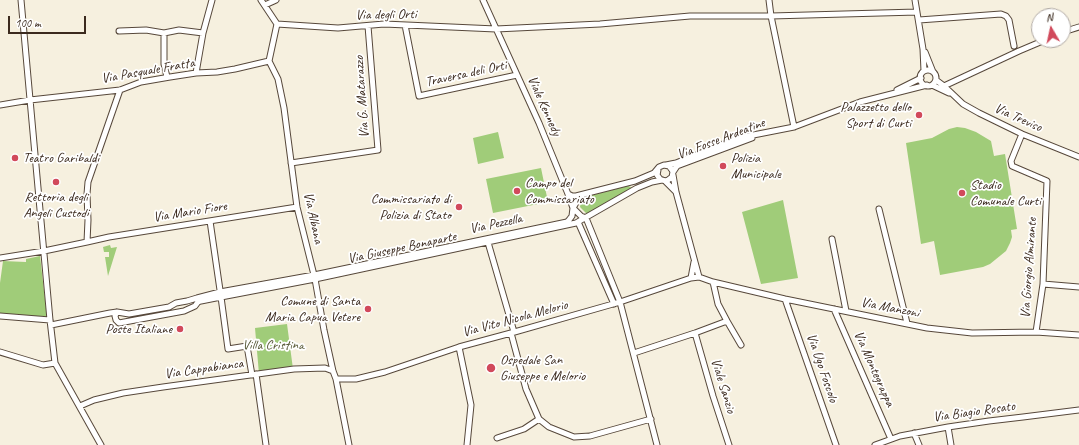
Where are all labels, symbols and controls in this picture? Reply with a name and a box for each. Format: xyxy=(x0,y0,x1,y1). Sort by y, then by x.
street label: Via degli Orti xyxy=(355,6,417,24)
scale bar xyxy=(10,8,88,34)
north arrow xyxy=(1031,8,1071,48)
text: N xyxy=(1045,10,1054,25)
text: 100 m xyxy=(15,15,41,31)
street label: Via Pasquale Fratta xyxy=(100,55,196,87)
street label: Via G. Matarazzo xyxy=(351,55,373,139)
street label: Traversa deli Orti xyxy=(424,57,508,91)
street label: Viale Kennedy xyxy=(523,73,565,139)
place label: Palazzetto dello Sport di Curti xyxy=(840,99,911,132)
street label: Via Treviso xyxy=(992,100,1044,136)
marker: Palazzetto dello Sport di Curti xyxy=(914,110,924,120)
street label: Via Fosse Ardeatine xyxy=(675,115,767,163)
place label: Teatro Garibaldi xyxy=(23,150,99,166)
place label: Polizia Municipale xyxy=(731,150,781,182)
marker: Teatro Garibaldi xyxy=(10,153,20,163)
marker: Polizia Municipale xyxy=(718,161,728,171)
place label: Campo del Commissariato xyxy=(525,175,594,208)
marker: Rettoria degli Angeli Custodi xyxy=(51,177,61,187)
place label: Stadio Comunale Curti xyxy=(970,177,1041,210)
marker: Campo del Commissariato xyxy=(512,186,522,196)
marker: Stadio Comunale Curti xyxy=(957,188,967,198)
place label: Rettoria degli Angeli Custodi xyxy=(23,189,89,222)
street label: Via Albana xyxy=(299,191,327,245)
place label: Commissariato di Polizia di Stato xyxy=(371,191,451,224)
street label: Via Mario Fiore xyxy=(152,198,228,226)
marker: Commissariato di Polizia di Stato xyxy=(454,202,464,212)
street label: Via Pezzella xyxy=(468,210,524,238)
street label: Via Giorgio Almirante xyxy=(1017,217,1041,319)
street label: Via Giuseppe Bonaparte xyxy=(346,228,458,268)
place label: Comune di Santa Maria Capua Vetere xyxy=(265,293,360,326)
street label: Via Manzoni xyxy=(859,294,921,322)
street label: Via Vito Nicola Melorio xyxy=(461,297,569,341)
marker: Comune di Santa Maria Capua Vetere xyxy=(363,304,373,314)
place label: Poste Italiane xyxy=(106,321,172,337)
marker: Poste Italiane xyxy=(175,324,185,334)
street label: Via Montegrappa xyxy=(850,328,898,410)
street label: Via Ugo Foscolo xyxy=(802,331,842,405)
park label: Villa Cristina xyxy=(242,337,304,353)
place label: Ospedale San Giuseppe e Melorio xyxy=(500,352,585,384)
street label: Via Cappabianca xyxy=(164,355,244,383)
street label: Viale Sanzio xyxy=(707,357,739,415)
marker: Ospedale San Giuseppe e Melorio xyxy=(485,362,497,374)
street label: Via Biagio Rosato xyxy=(932,398,1016,426)

